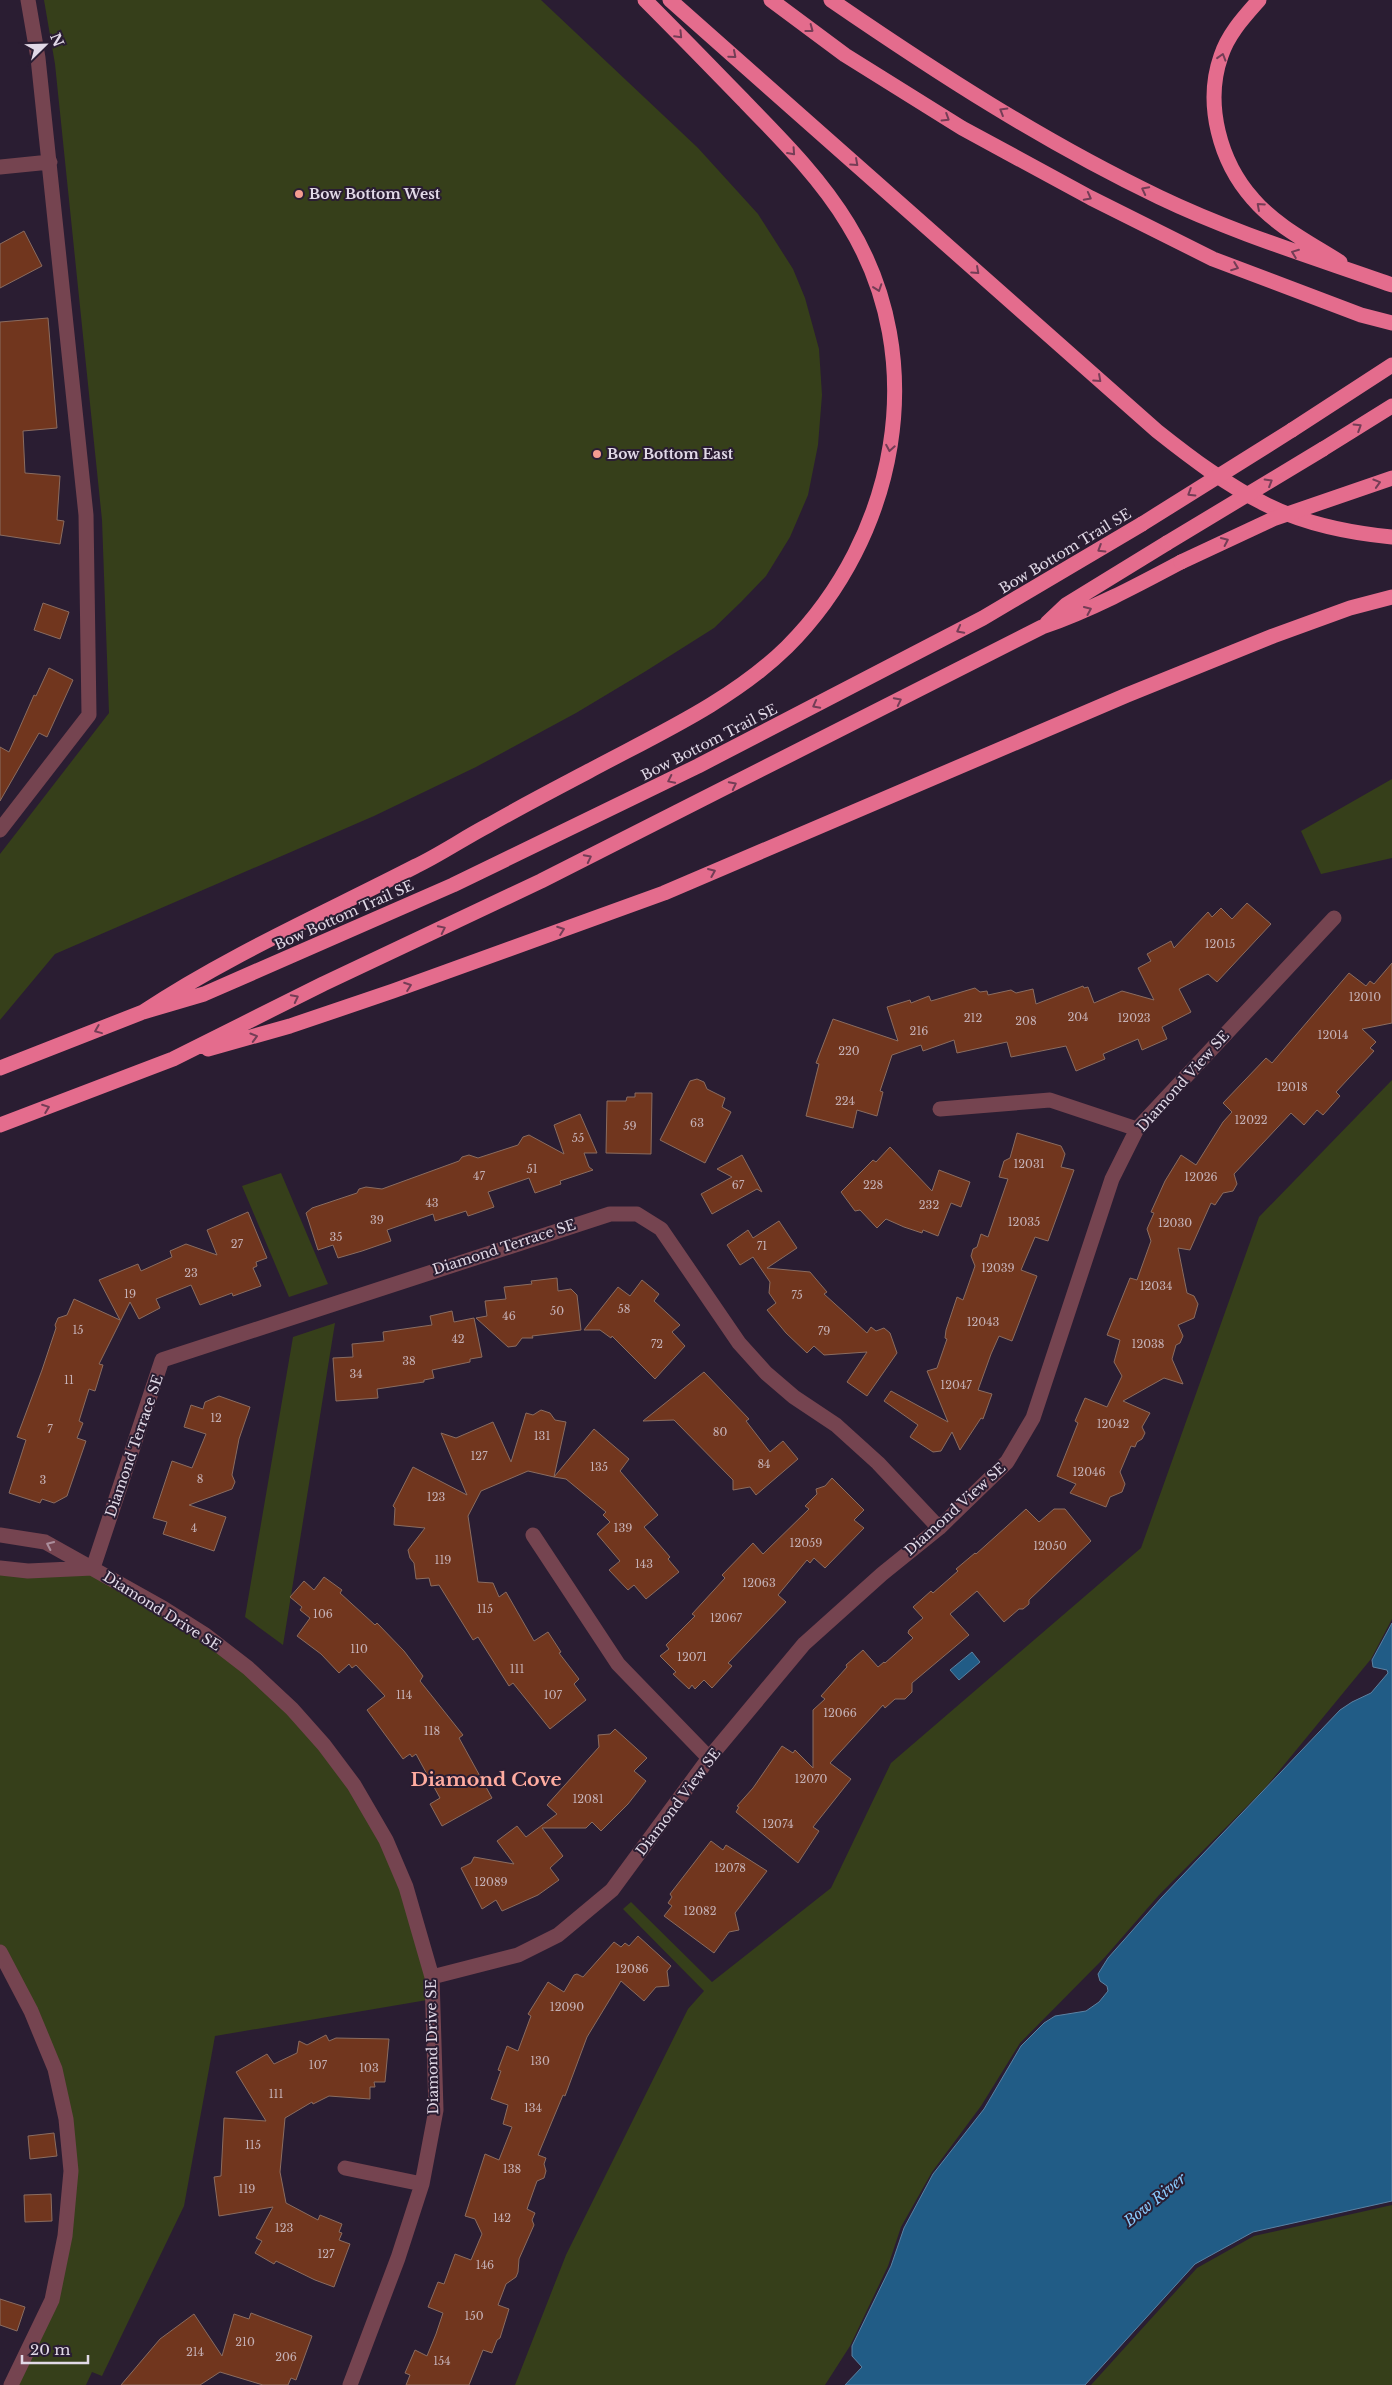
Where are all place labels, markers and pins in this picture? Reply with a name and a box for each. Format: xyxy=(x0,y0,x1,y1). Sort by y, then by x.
place label: Bow Bottom West xyxy=(309,185,441,203)
marker: Bow Bottom West xyxy=(293,188,305,200)
place label: Bow Bottom East xyxy=(607,445,734,463)
marker: Bow Bottom East xyxy=(591,448,603,460)

